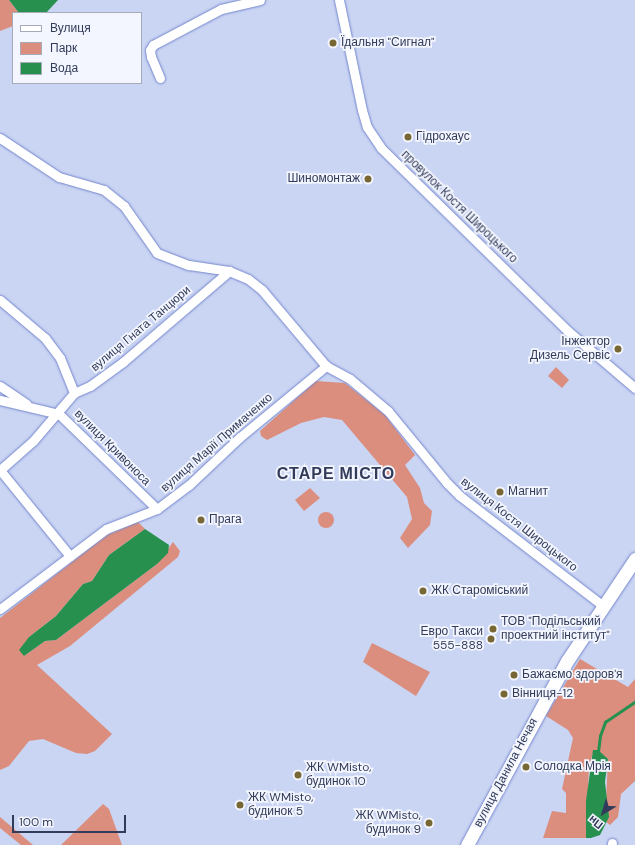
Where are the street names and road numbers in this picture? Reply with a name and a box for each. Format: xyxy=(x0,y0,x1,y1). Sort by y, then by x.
street label: провулок Костя Широцького xyxy=(398,148,520,266)
street label: вулиця Гната Танцюри xyxy=(88,283,194,375)
street label: вулиця Марії Примаченко xyxy=(158,391,276,495)
street label: вулиця Кривоноса xyxy=(71,407,153,489)
street label: вулиця Костя Широцького xyxy=(458,475,580,575)
street label: вулиця Данила Нечая xyxy=(471,716,541,830)

